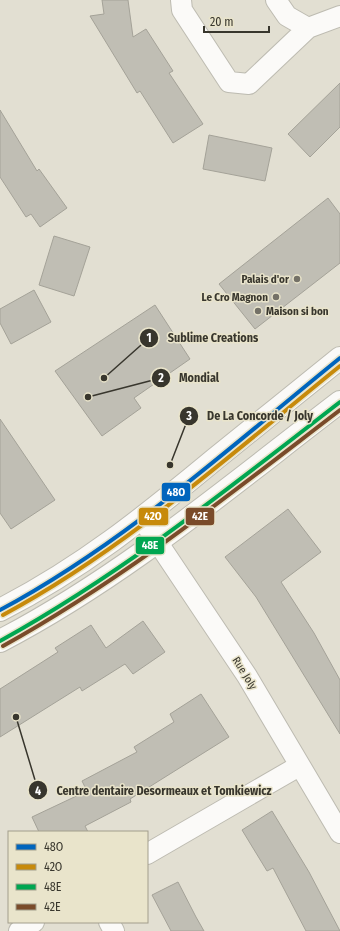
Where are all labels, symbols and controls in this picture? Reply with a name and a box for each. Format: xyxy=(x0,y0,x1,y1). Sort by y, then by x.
scale bar xyxy=(204,8,269,34)
text: 20 m xyxy=(210,15,234,29)
place label: Palais d'or xyxy=(242,273,290,286)
marker: Palais d'or xyxy=(292,274,302,284)
place label: Le Cro Magnon xyxy=(202,291,268,304)
marker: Le Cro Magnon xyxy=(271,292,281,302)
place label: Maison si bon xyxy=(266,305,329,318)
marker: Maison si bon xyxy=(253,306,263,316)
callout: Sublime Creations xyxy=(139,326,266,350)
text: 1 xyxy=(146,331,152,345)
text: Sublime Creations xyxy=(168,331,259,345)
callout: Mondial xyxy=(151,366,227,390)
text: 2 xyxy=(157,371,164,385)
text: Mondial xyxy=(179,371,220,385)
callout: De La Concorde / Joly xyxy=(179,404,321,428)
text: 3 xyxy=(185,409,192,423)
text: De La Concorde / Joly xyxy=(207,409,313,423)
line badge: 48O xyxy=(161,482,191,502)
text: 48O xyxy=(167,486,185,499)
line badge: 42O xyxy=(138,507,169,526)
line badge: 42E xyxy=(185,507,215,526)
text: 42O xyxy=(144,510,162,523)
text: 42E xyxy=(192,510,208,523)
line badge: 48E xyxy=(135,536,165,555)
text: 48E xyxy=(142,539,158,552)
street label: Rue Joly xyxy=(229,654,260,692)
callout: Centre dentaire Desormeaux et Tomkiewicz xyxy=(28,778,280,802)
text: 4 xyxy=(35,784,41,798)
text: Centre dentaire Desormeaux et Tomkiewicz xyxy=(56,784,272,798)
legend xyxy=(8,831,148,923)
text: 48O xyxy=(44,840,63,854)
text: 42O xyxy=(44,860,62,874)
text: 48E xyxy=(44,880,62,894)
text: 42E xyxy=(44,900,61,914)

